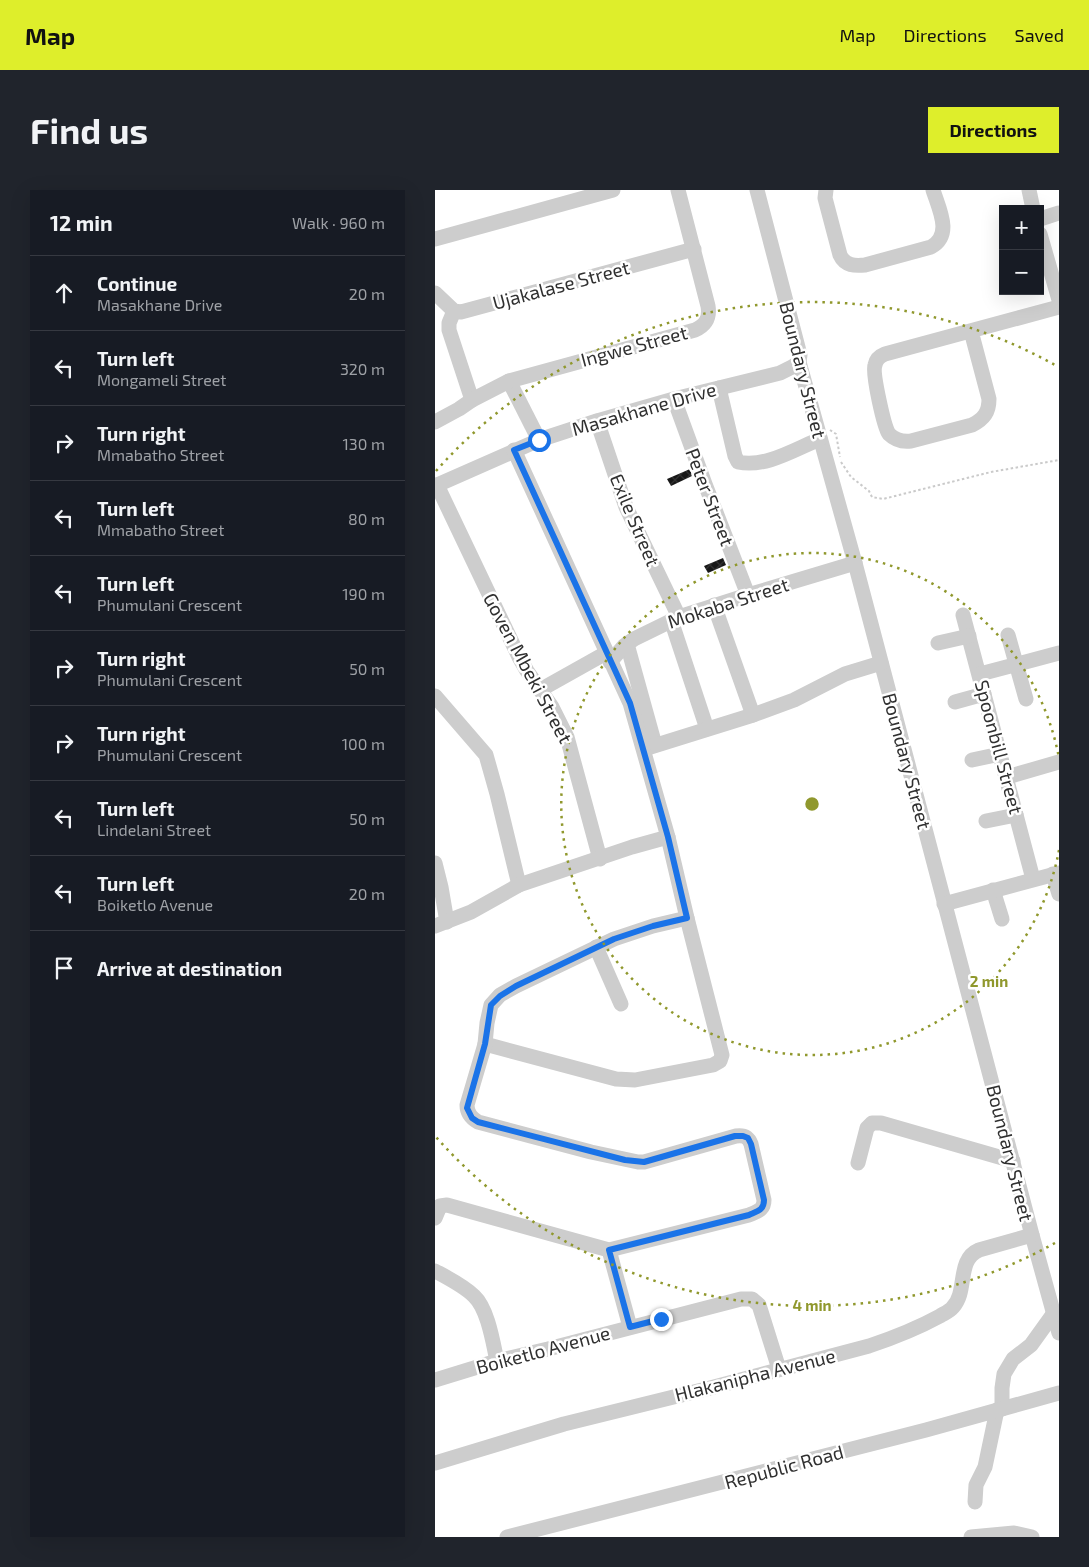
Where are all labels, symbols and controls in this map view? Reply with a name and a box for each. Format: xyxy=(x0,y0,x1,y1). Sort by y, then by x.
text: Map xyxy=(25,21,75,50)
text: Map xyxy=(839,24,876,46)
text: Directions xyxy=(904,24,987,46)
text: Saved xyxy=(1015,24,1064,46)
button: Directions xyxy=(928,107,1059,153)
text: Find us xyxy=(30,109,148,151)
map controls xyxy=(999,205,1044,295)
button: + xyxy=(999,205,1044,250)
text: 12 min xyxy=(50,210,113,235)
text: Walk · 960 m xyxy=(292,213,385,232)
button: − xyxy=(999,250,1044,295)
street label: Ujakalase Street xyxy=(490,255,632,314)
text: Continue xyxy=(97,272,177,295)
icon: ahead xyxy=(50,279,78,307)
text: 20 m xyxy=(349,284,385,303)
text: Masakhane Drive xyxy=(97,295,222,314)
street label: Boundary Street xyxy=(775,299,832,441)
street label: Ingwe Street xyxy=(578,320,690,371)
text: Turn left xyxy=(97,347,174,370)
icon: left xyxy=(50,354,78,382)
text: 320 m xyxy=(340,359,385,378)
text: Mongameli Street xyxy=(97,370,226,389)
street label: Masakhane Drive xyxy=(569,377,719,440)
text: Turn right xyxy=(97,422,185,445)
icon: right xyxy=(50,429,78,457)
route start xyxy=(528,429,551,452)
text: 130 m xyxy=(343,434,385,453)
text: Mmabatho Street xyxy=(97,445,224,464)
street label: Peter Street xyxy=(681,445,740,549)
street label: Exile Street xyxy=(606,470,665,570)
text: Turn left xyxy=(97,497,174,520)
icon: left xyxy=(50,504,78,532)
text: 80 m xyxy=(348,509,385,528)
text: Mmabatho Street xyxy=(97,520,224,539)
text: Turn left xyxy=(97,572,174,595)
street label: Mokaba Street xyxy=(664,572,791,633)
icon: left xyxy=(50,579,78,607)
text: 190 m xyxy=(342,584,385,603)
street label: Goven Mbeki Street xyxy=(479,589,578,747)
text: Phumulani Crescent xyxy=(97,595,242,614)
text: Turn right xyxy=(97,647,185,670)
icon: right xyxy=(50,654,78,682)
text: 50 m xyxy=(349,659,385,678)
text: Phumulani Crescent xyxy=(97,670,242,689)
street label: Spoonbill Street xyxy=(971,677,1028,816)
street label: Boundary Street xyxy=(878,690,937,831)
text: Turn right xyxy=(97,722,185,745)
icon: right xyxy=(50,729,78,757)
text: 100 m xyxy=(342,734,385,753)
text: Phumulani Crescent xyxy=(97,745,242,764)
centre of rings xyxy=(803,795,821,813)
text: Turn left xyxy=(97,797,174,820)
icon: left xyxy=(50,804,78,832)
text: 50 m xyxy=(349,809,385,828)
text: Lindelani Street xyxy=(97,820,211,839)
text: Turn left xyxy=(97,872,174,895)
icon: left xyxy=(50,879,78,907)
text: 20 m xyxy=(349,884,385,903)
text: Boiketlo Avenue xyxy=(97,895,213,914)
icon: arrive xyxy=(50,954,78,982)
text: Arrive at destination xyxy=(97,957,282,980)
text: 2 min xyxy=(970,972,1008,990)
street label: Boundary Street xyxy=(982,1082,1039,1224)
text: 4 min xyxy=(792,1296,832,1314)
route end xyxy=(650,1308,673,1331)
street label: Boiketlo Avenue xyxy=(473,1321,612,1378)
street label: Hlakanipha Avenue xyxy=(672,1343,837,1406)
street label: Republic Road xyxy=(722,1440,846,1493)

